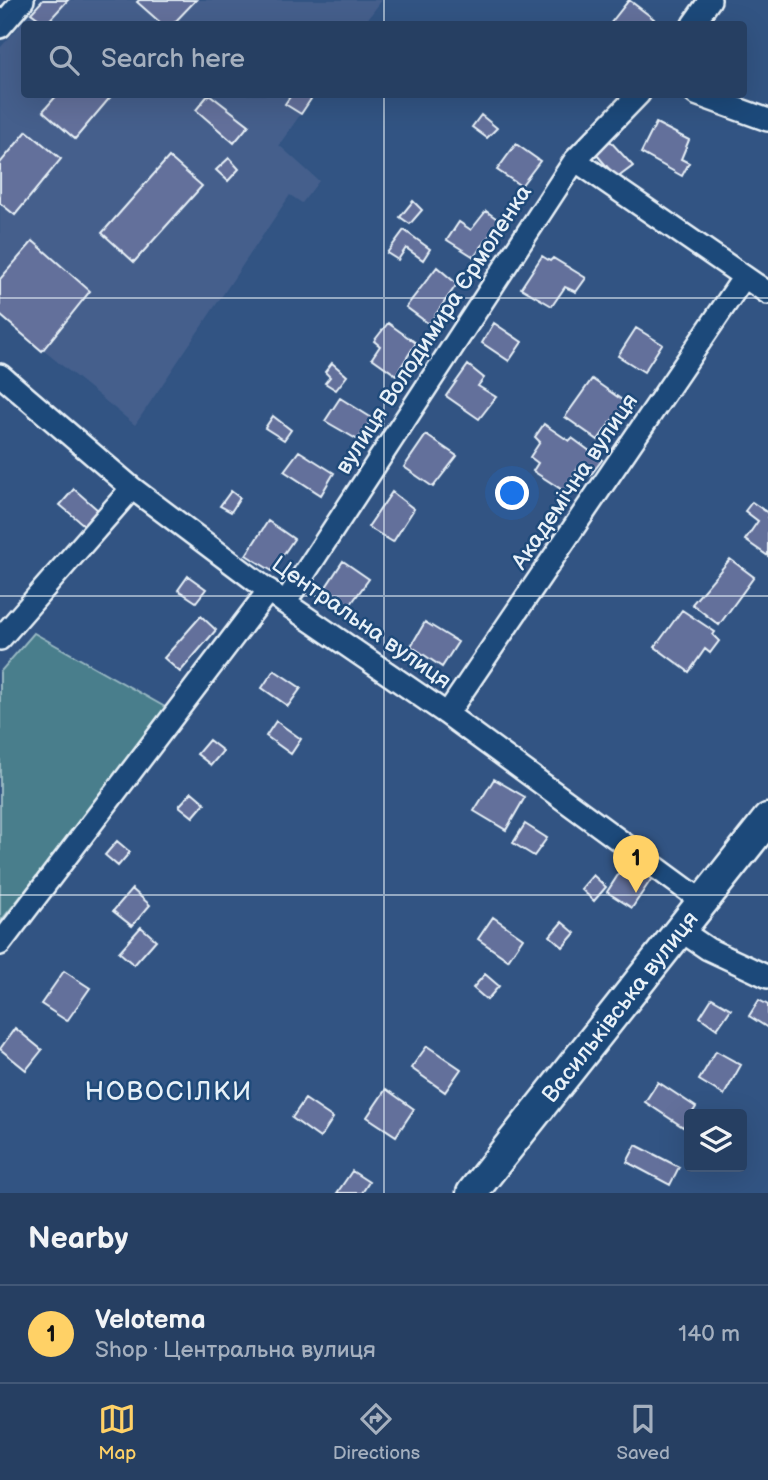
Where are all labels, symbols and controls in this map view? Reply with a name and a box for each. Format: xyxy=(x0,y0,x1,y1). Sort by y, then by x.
search box xyxy=(21,21,747,98)
icon: search xyxy=(45,41,83,79)
text: Search here xyxy=(101,44,245,75)
street label: вулиця Володимира Єрмоленка xyxy=(330,179,538,480)
street label: Академічна вулиця xyxy=(505,388,644,576)
your location xyxy=(495,476,529,510)
street label: Центральна вулиця xyxy=(266,550,457,695)
pin: 1 xyxy=(613,835,659,893)
street label: Васильківська вулиця xyxy=(536,906,705,1108)
district label: НОВОСІЛКИ xyxy=(85,1077,253,1108)
map controls xyxy=(684,1109,747,1172)
button: layers xyxy=(684,1109,747,1172)
text: Nearby xyxy=(28,1221,128,1257)
text: Velotema xyxy=(95,1305,206,1336)
text: 1 xyxy=(46,1320,56,1348)
text: 140 m xyxy=(678,1320,740,1348)
text: Shop · Центральна вулиця xyxy=(95,1336,376,1364)
tab: Map xyxy=(98,1400,136,1465)
tab: Directions xyxy=(333,1400,420,1465)
tab: Saved xyxy=(616,1400,670,1465)

